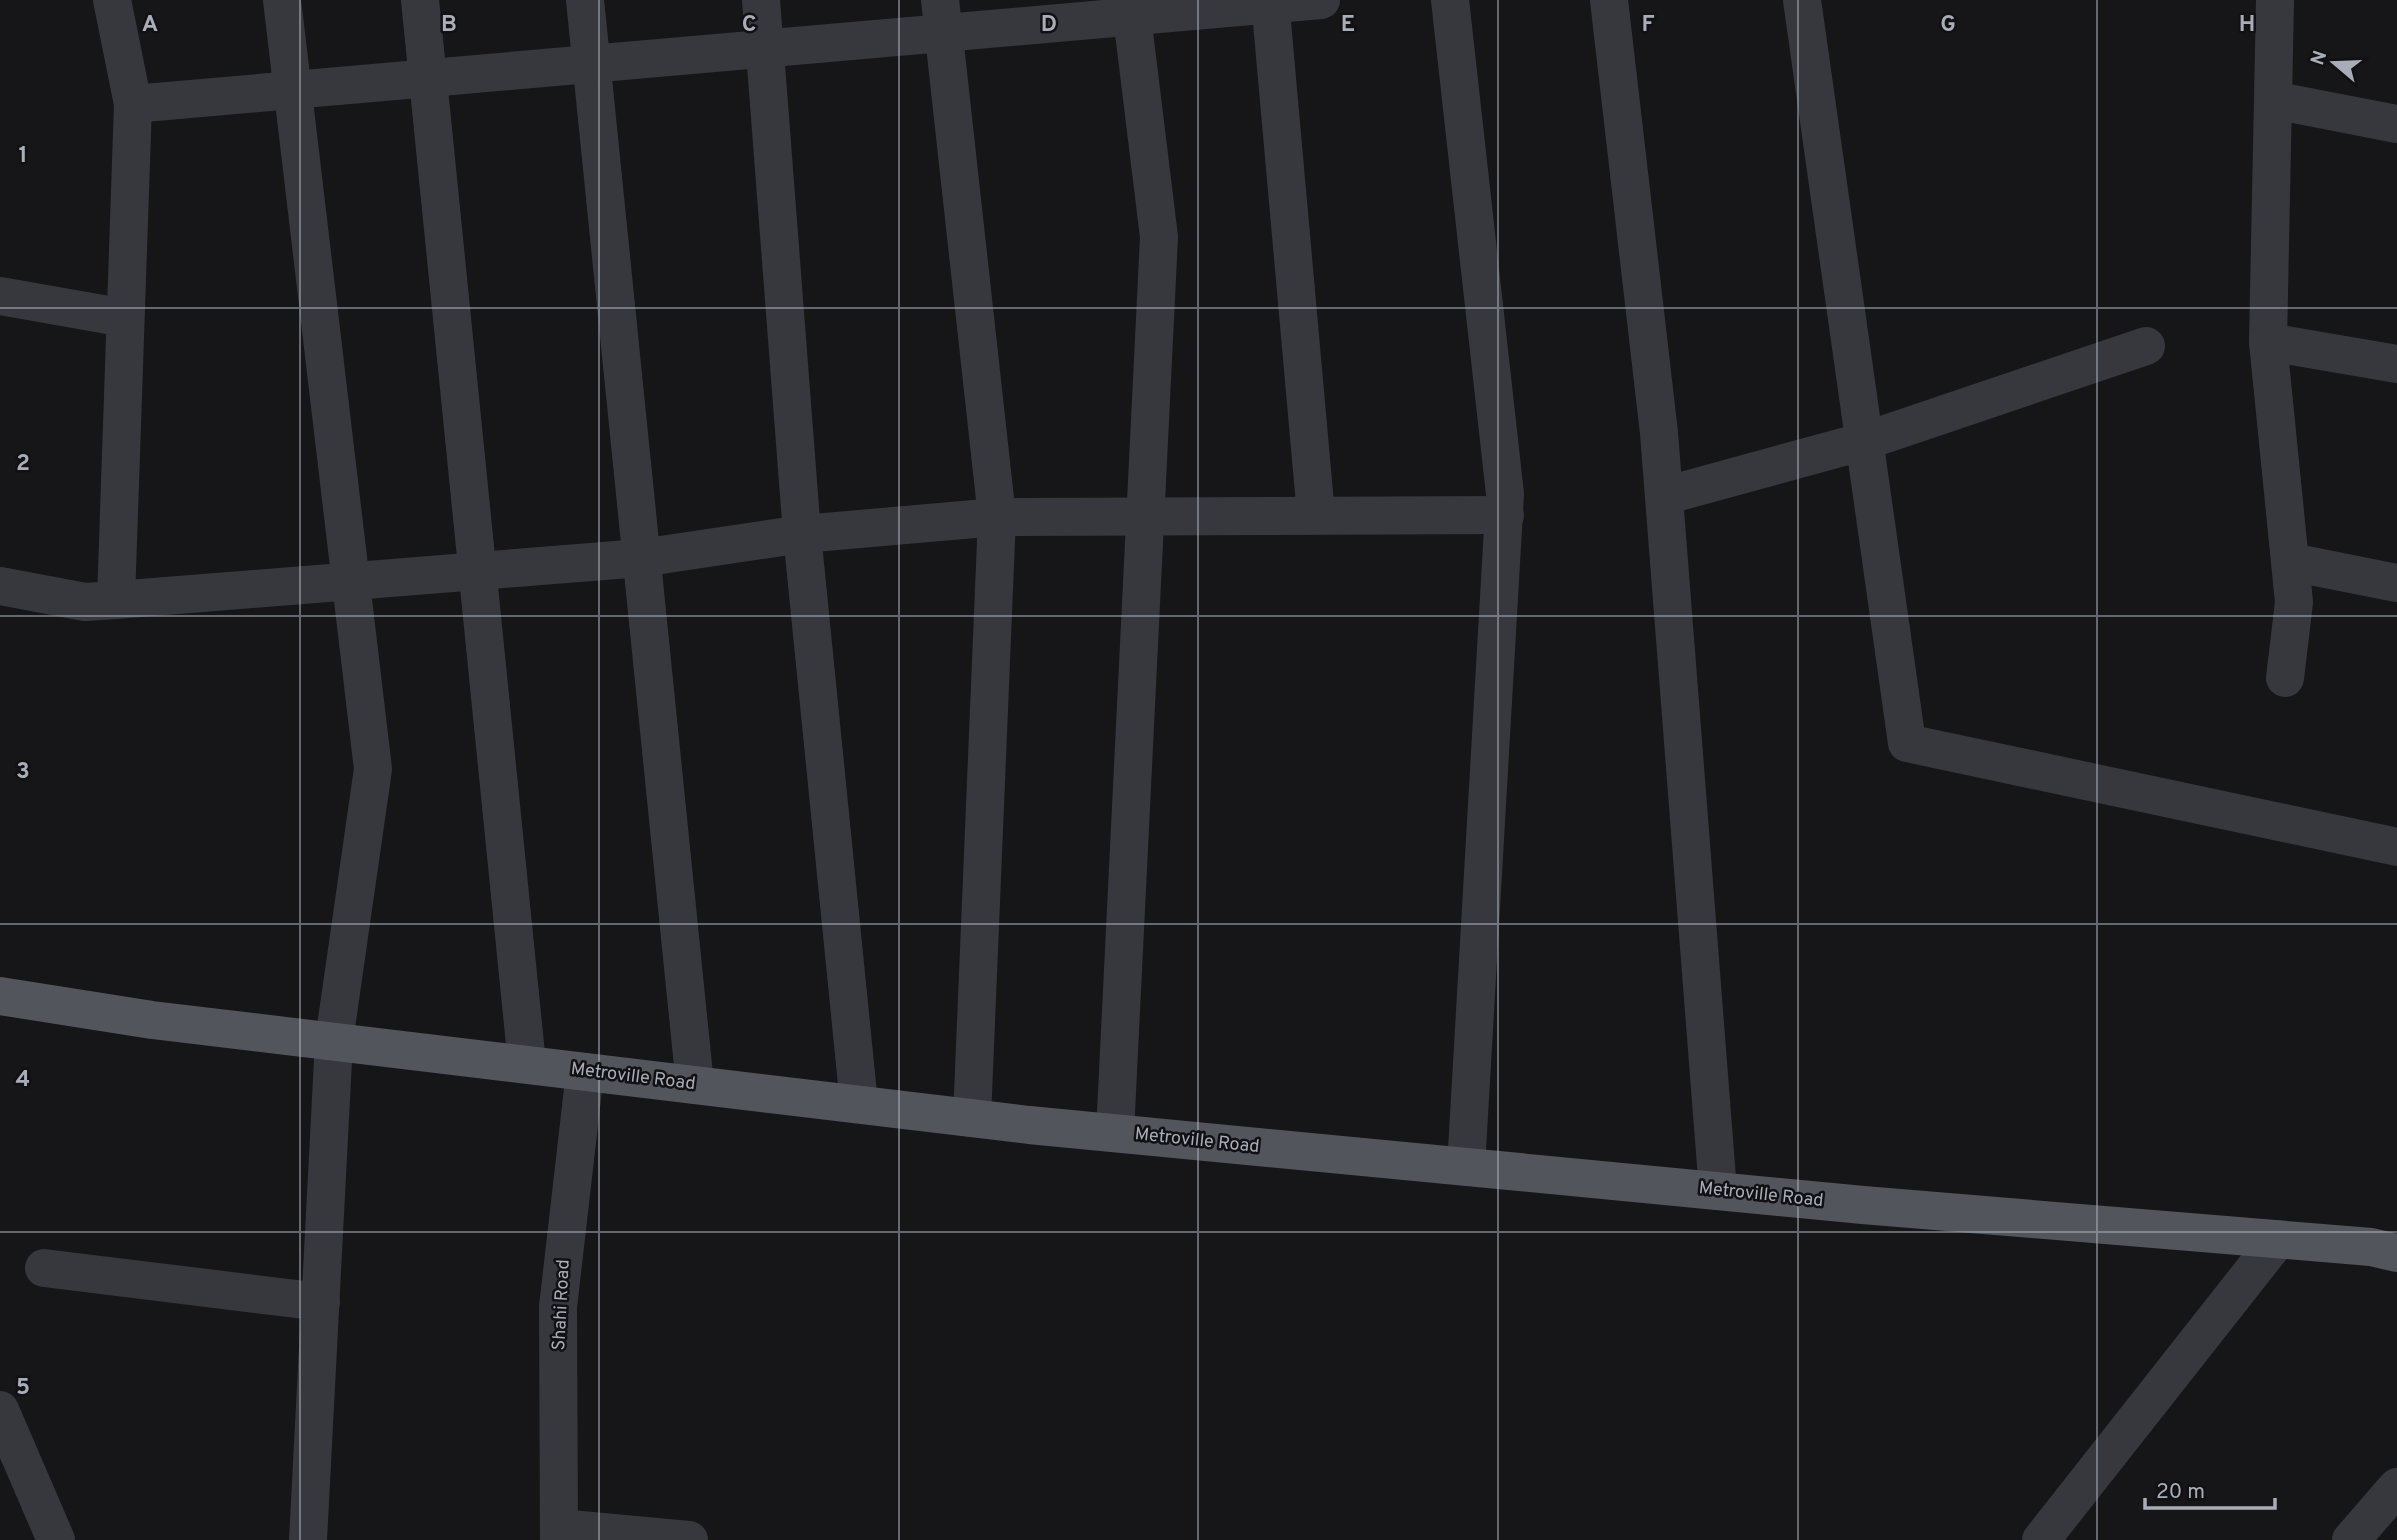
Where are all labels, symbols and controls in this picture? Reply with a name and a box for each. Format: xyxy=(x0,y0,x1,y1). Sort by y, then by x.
text: A xyxy=(142,11,158,40)
text: B xyxy=(441,11,457,40)
text: C xyxy=(742,11,756,40)
text: D xyxy=(1041,11,1057,40)
text: E xyxy=(1341,11,1355,40)
text: F xyxy=(1641,11,1655,40)
text: G xyxy=(1940,11,1956,40)
text: H xyxy=(2239,11,2255,40)
north arrow xyxy=(2299,28,2369,98)
text: N xyxy=(2306,48,2333,68)
text: 1 xyxy=(18,142,28,171)
text: 2 xyxy=(16,450,30,479)
text: 3 xyxy=(16,758,30,787)
street label: Metroville Road xyxy=(569,1058,697,1096)
text: 4 xyxy=(16,1066,30,1095)
street label: Metroville Road xyxy=(1133,1123,1261,1159)
street label: Metroville Road xyxy=(1697,1177,1825,1213)
street label: Shahi Road xyxy=(548,1259,576,1351)
text: 5 xyxy=(16,1374,30,1403)
scale bar xyxy=(2145,1466,2274,1510)
text: 20 m xyxy=(2156,1479,2205,1506)

